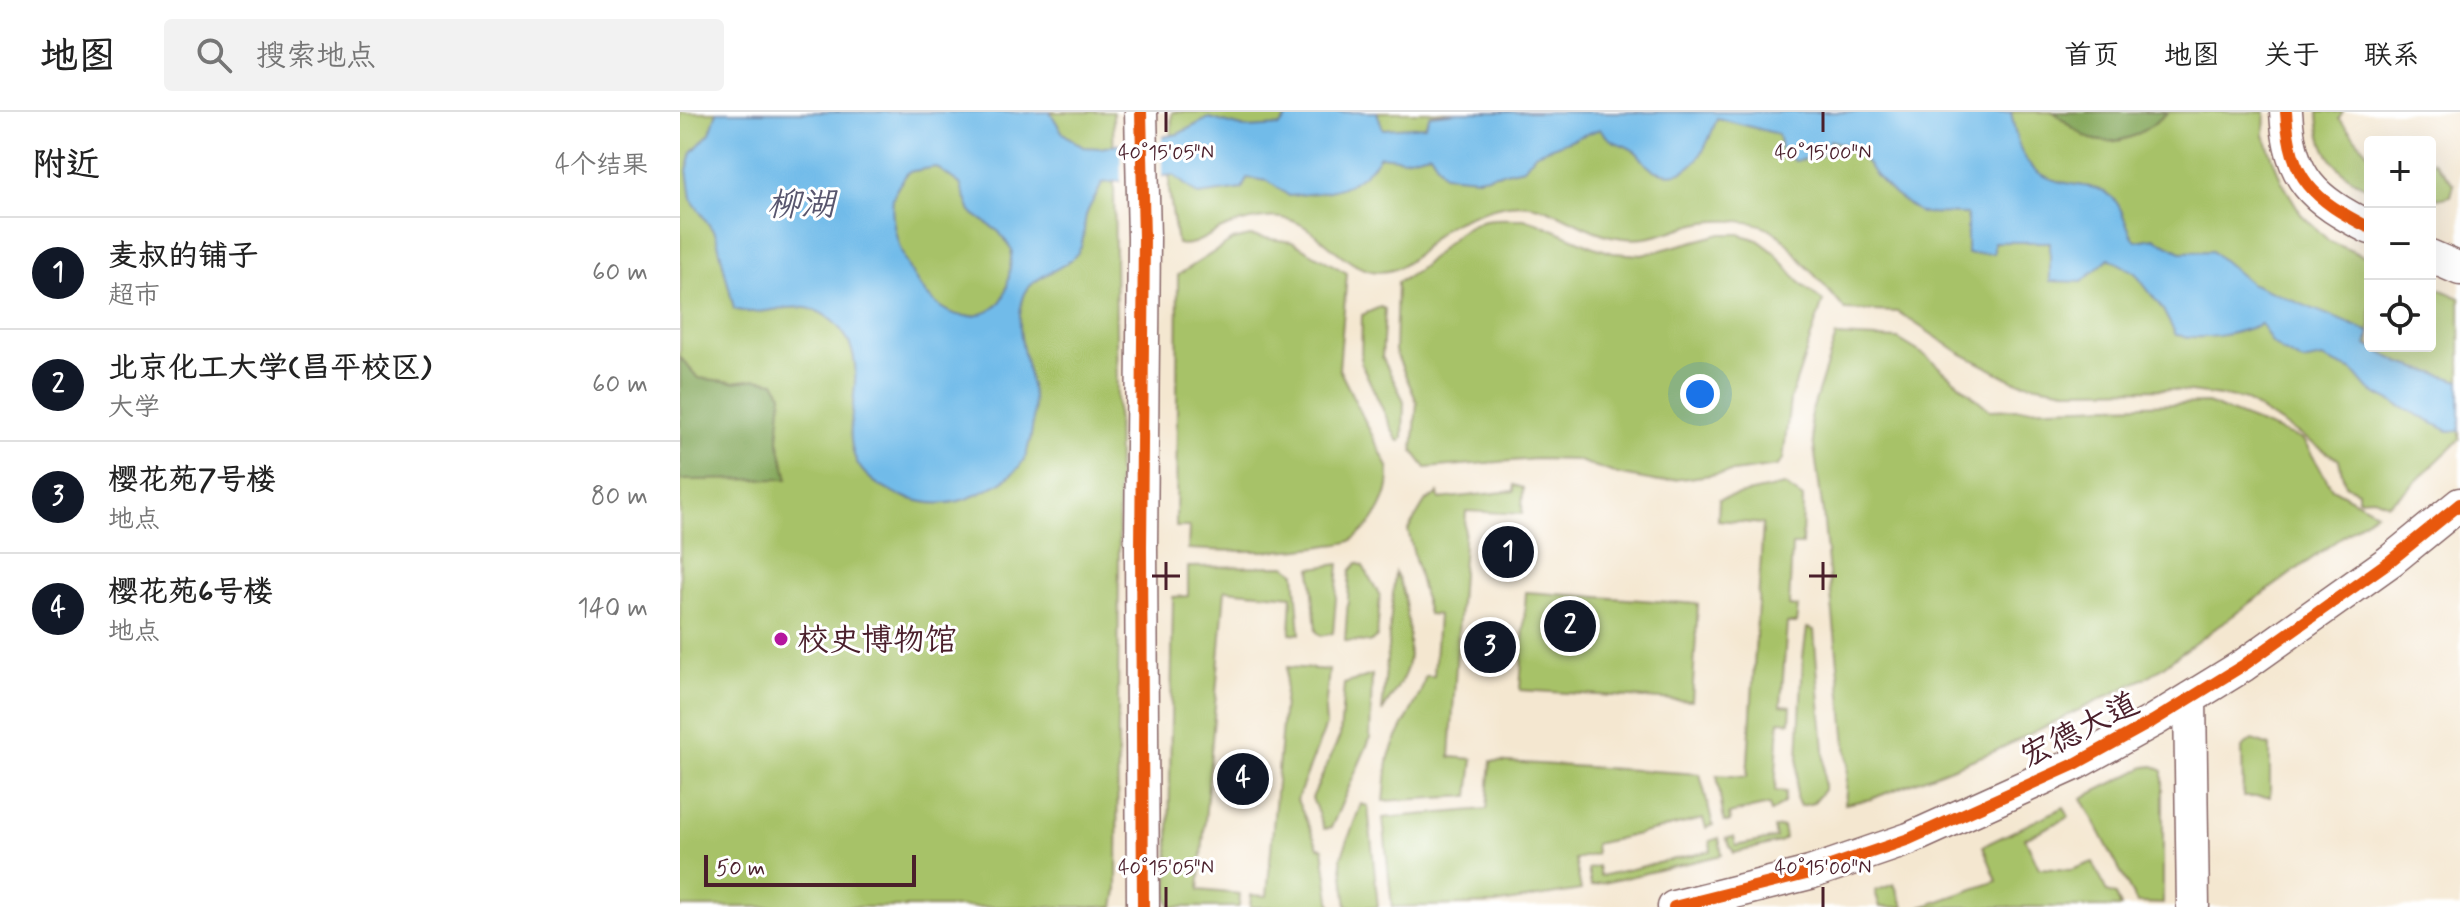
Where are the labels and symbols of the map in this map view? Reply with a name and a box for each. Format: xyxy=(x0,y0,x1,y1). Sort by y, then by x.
text: 40°15'05"N xyxy=(1118,140,1214,167)
text: 40°15'00"N xyxy=(1775,140,1871,167)
water label: 柳湖 xyxy=(767,183,838,228)
your location xyxy=(1680,374,1720,414)
pin: 1 xyxy=(1482,522,1534,582)
pin: 2 xyxy=(1544,596,1596,656)
pin: 3 xyxy=(1464,617,1516,677)
place label: 校史博物馆 xyxy=(797,620,957,662)
marker: 校史博物馆 xyxy=(772,630,790,648)
street label: 宏德大道 xyxy=(2013,683,2146,779)
pin: 4 xyxy=(1217,749,1269,809)
scale bar xyxy=(704,851,916,887)
text: 40°15'05"N xyxy=(1118,855,1214,882)
text: 40°15'00"N xyxy=(1775,855,1871,882)

